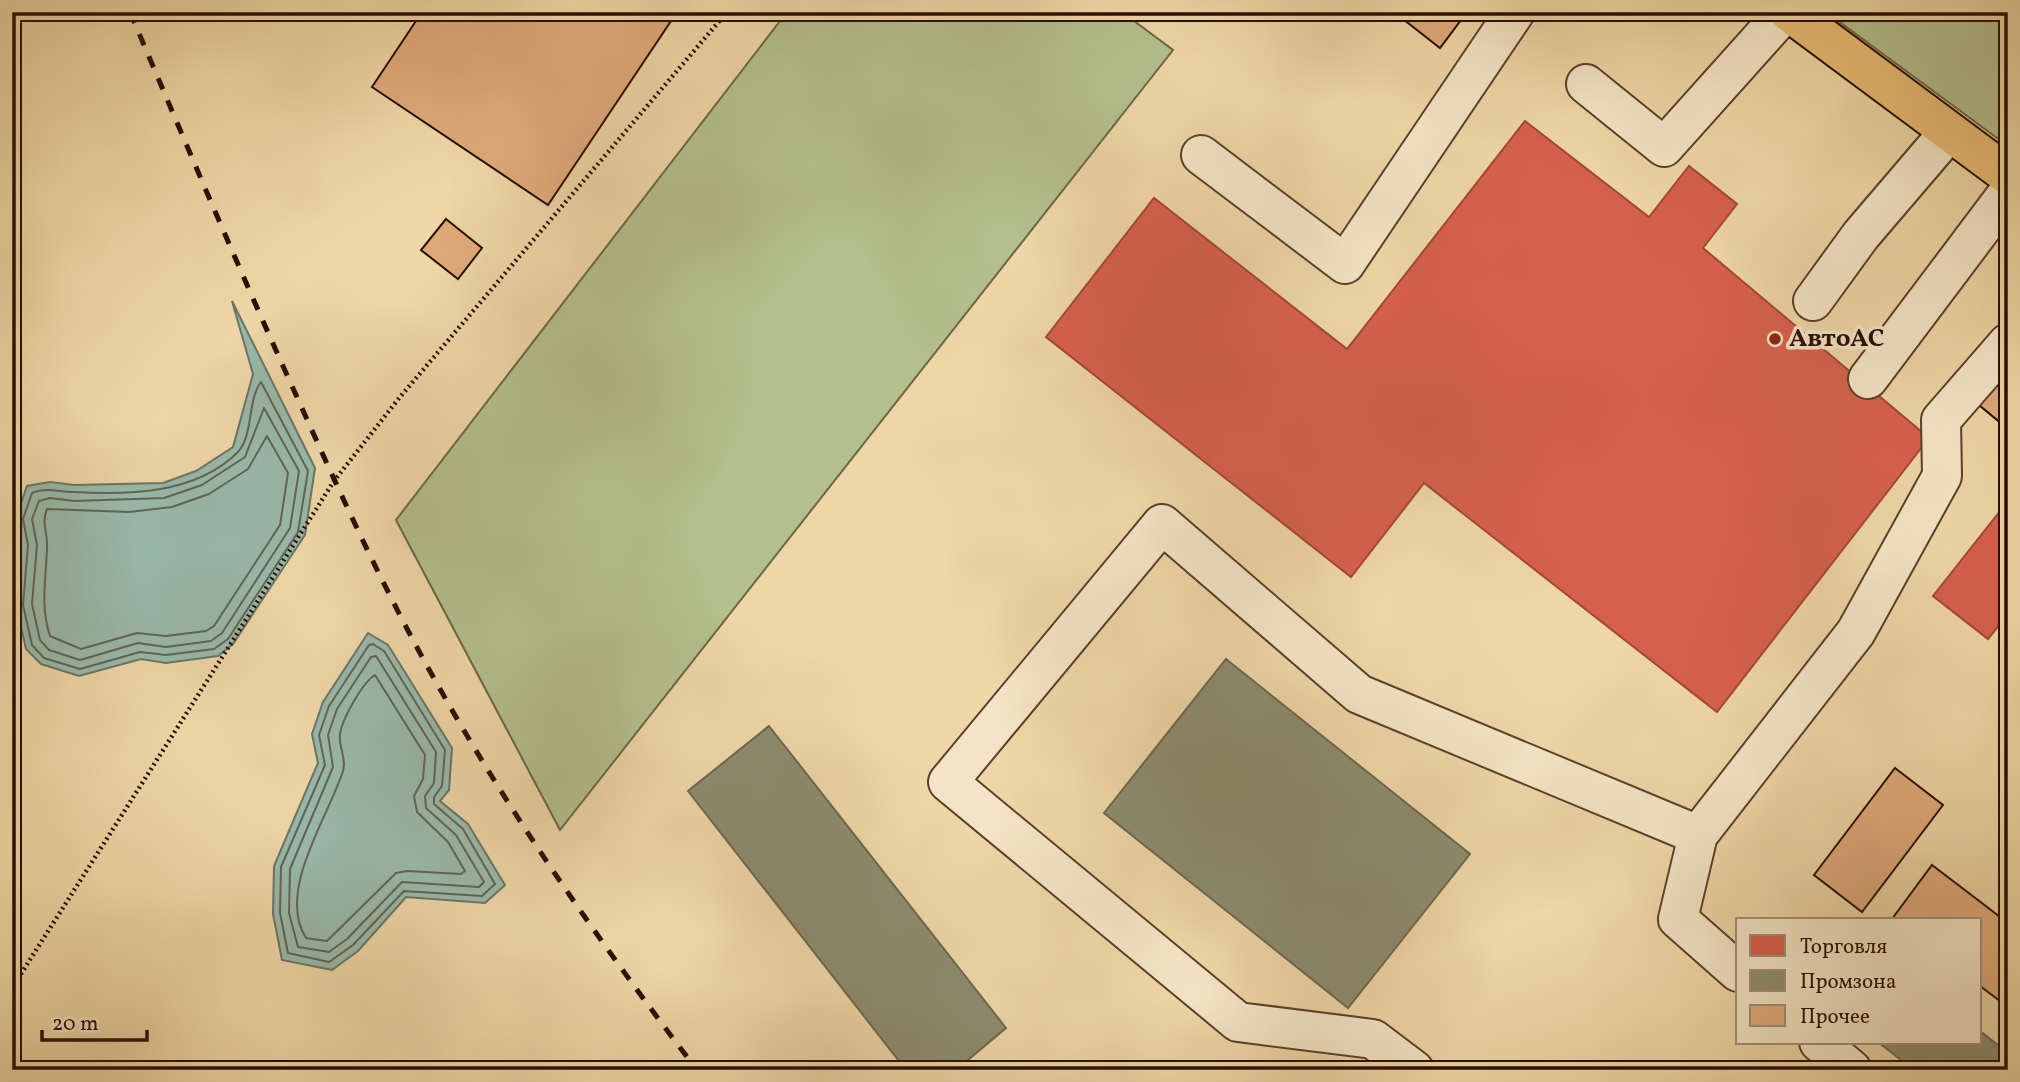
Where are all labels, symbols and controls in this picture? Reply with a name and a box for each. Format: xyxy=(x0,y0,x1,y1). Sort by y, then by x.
place label: АвтоАС xyxy=(1789,321,1885,357)
marker: АвтоАС xyxy=(1767,331,1783,347)
legend xyxy=(1736,918,1982,1044)
text: Торговля xyxy=(1800,933,1887,962)
text: Промзона xyxy=(1800,968,1896,997)
scale bar xyxy=(42,998,147,1042)
text: Прочее xyxy=(1800,1003,1870,1032)
text: 20 m xyxy=(52,1010,98,1039)

